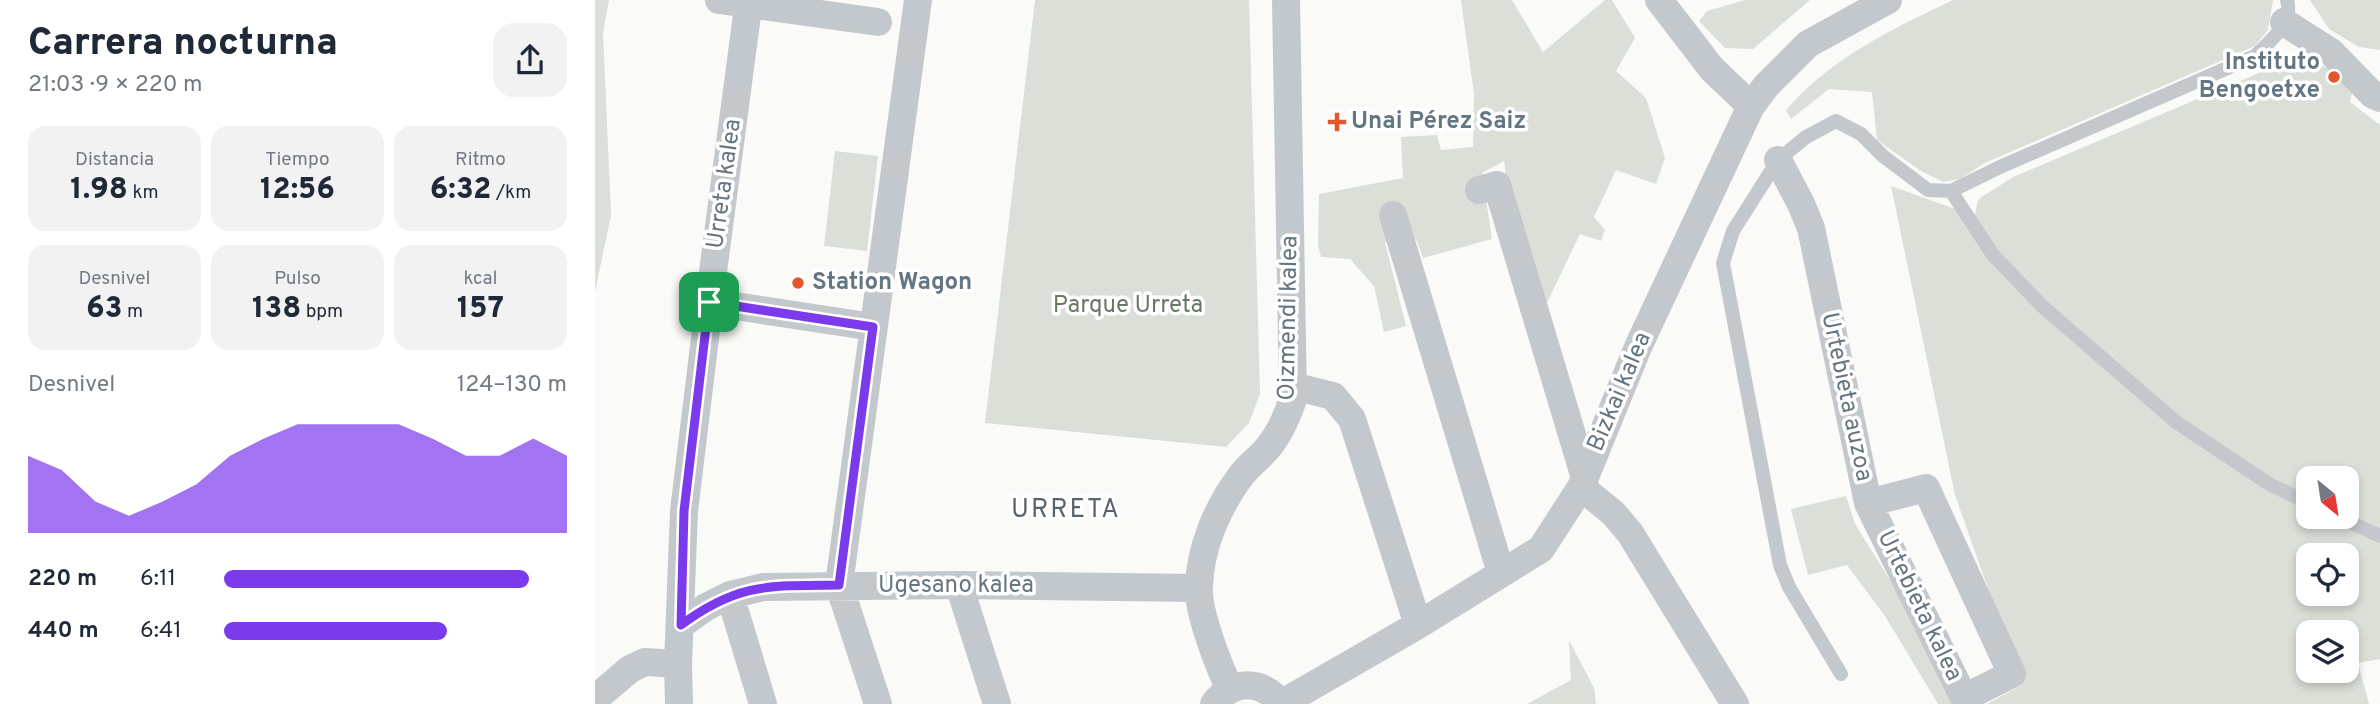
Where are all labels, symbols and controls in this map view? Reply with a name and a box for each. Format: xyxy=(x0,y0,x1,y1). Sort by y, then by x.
text: Carrera nocturna xyxy=(28,20,338,69)
button: share xyxy=(493,23,567,97)
place label: Instituto Bengoetxe xyxy=(2199,48,2320,106)
marker: Instituto Bengoetxe xyxy=(2326,69,2342,85)
text: 21:03 · 9 × 220 m xyxy=(28,71,202,100)
place label: Unai Pérez Saiz xyxy=(1351,107,1526,137)
marker: Unai Pérez Saiz xyxy=(1329,114,1345,130)
street label: Urreta kalea xyxy=(701,117,749,251)
text: Distancia xyxy=(75,148,154,172)
text: Tiempo xyxy=(265,148,330,172)
text: Ritmo xyxy=(455,148,506,172)
text: 1.98 xyxy=(70,172,128,209)
text: 12:56 xyxy=(260,172,335,209)
text: 6:32 xyxy=(430,172,491,209)
text: km xyxy=(128,181,159,205)
text: /km xyxy=(491,181,531,205)
street label: Oizmendi kalea xyxy=(1273,235,1305,401)
text: Desnivel xyxy=(78,267,151,291)
text: Pulso xyxy=(274,267,321,291)
text: kcal xyxy=(464,267,497,291)
place label: Station Wagon xyxy=(812,268,972,298)
pin xyxy=(679,272,739,332)
marker: Station Wagon xyxy=(790,275,806,291)
icon: arrive xyxy=(690,283,728,321)
text: 63 xyxy=(86,291,123,328)
text: 138 xyxy=(252,291,301,328)
text: 157 xyxy=(457,291,504,328)
park label: Parque Urreta xyxy=(1053,291,1203,321)
text: m xyxy=(123,300,143,324)
text: bpm xyxy=(301,300,343,324)
street label: Urtebieta auzoa xyxy=(1813,310,1879,484)
street label: Bizkai kalea xyxy=(1581,328,1659,456)
text: Desnivel xyxy=(28,371,115,400)
text: 124–130 m xyxy=(457,371,567,400)
north arrow xyxy=(2296,466,2359,528)
map controls xyxy=(2296,466,2359,683)
district label: URRETA xyxy=(1011,494,1121,527)
street label: Urtebieta kalea xyxy=(1870,526,1968,686)
button: locate xyxy=(2296,543,2359,606)
text: 220 m xyxy=(28,565,97,594)
text: 6:11 xyxy=(140,565,176,594)
street label: Ugesano kalea xyxy=(878,571,1034,601)
text: 440 m xyxy=(28,617,99,646)
text: 6:41 xyxy=(140,617,182,646)
button: layers xyxy=(2296,620,2359,683)

